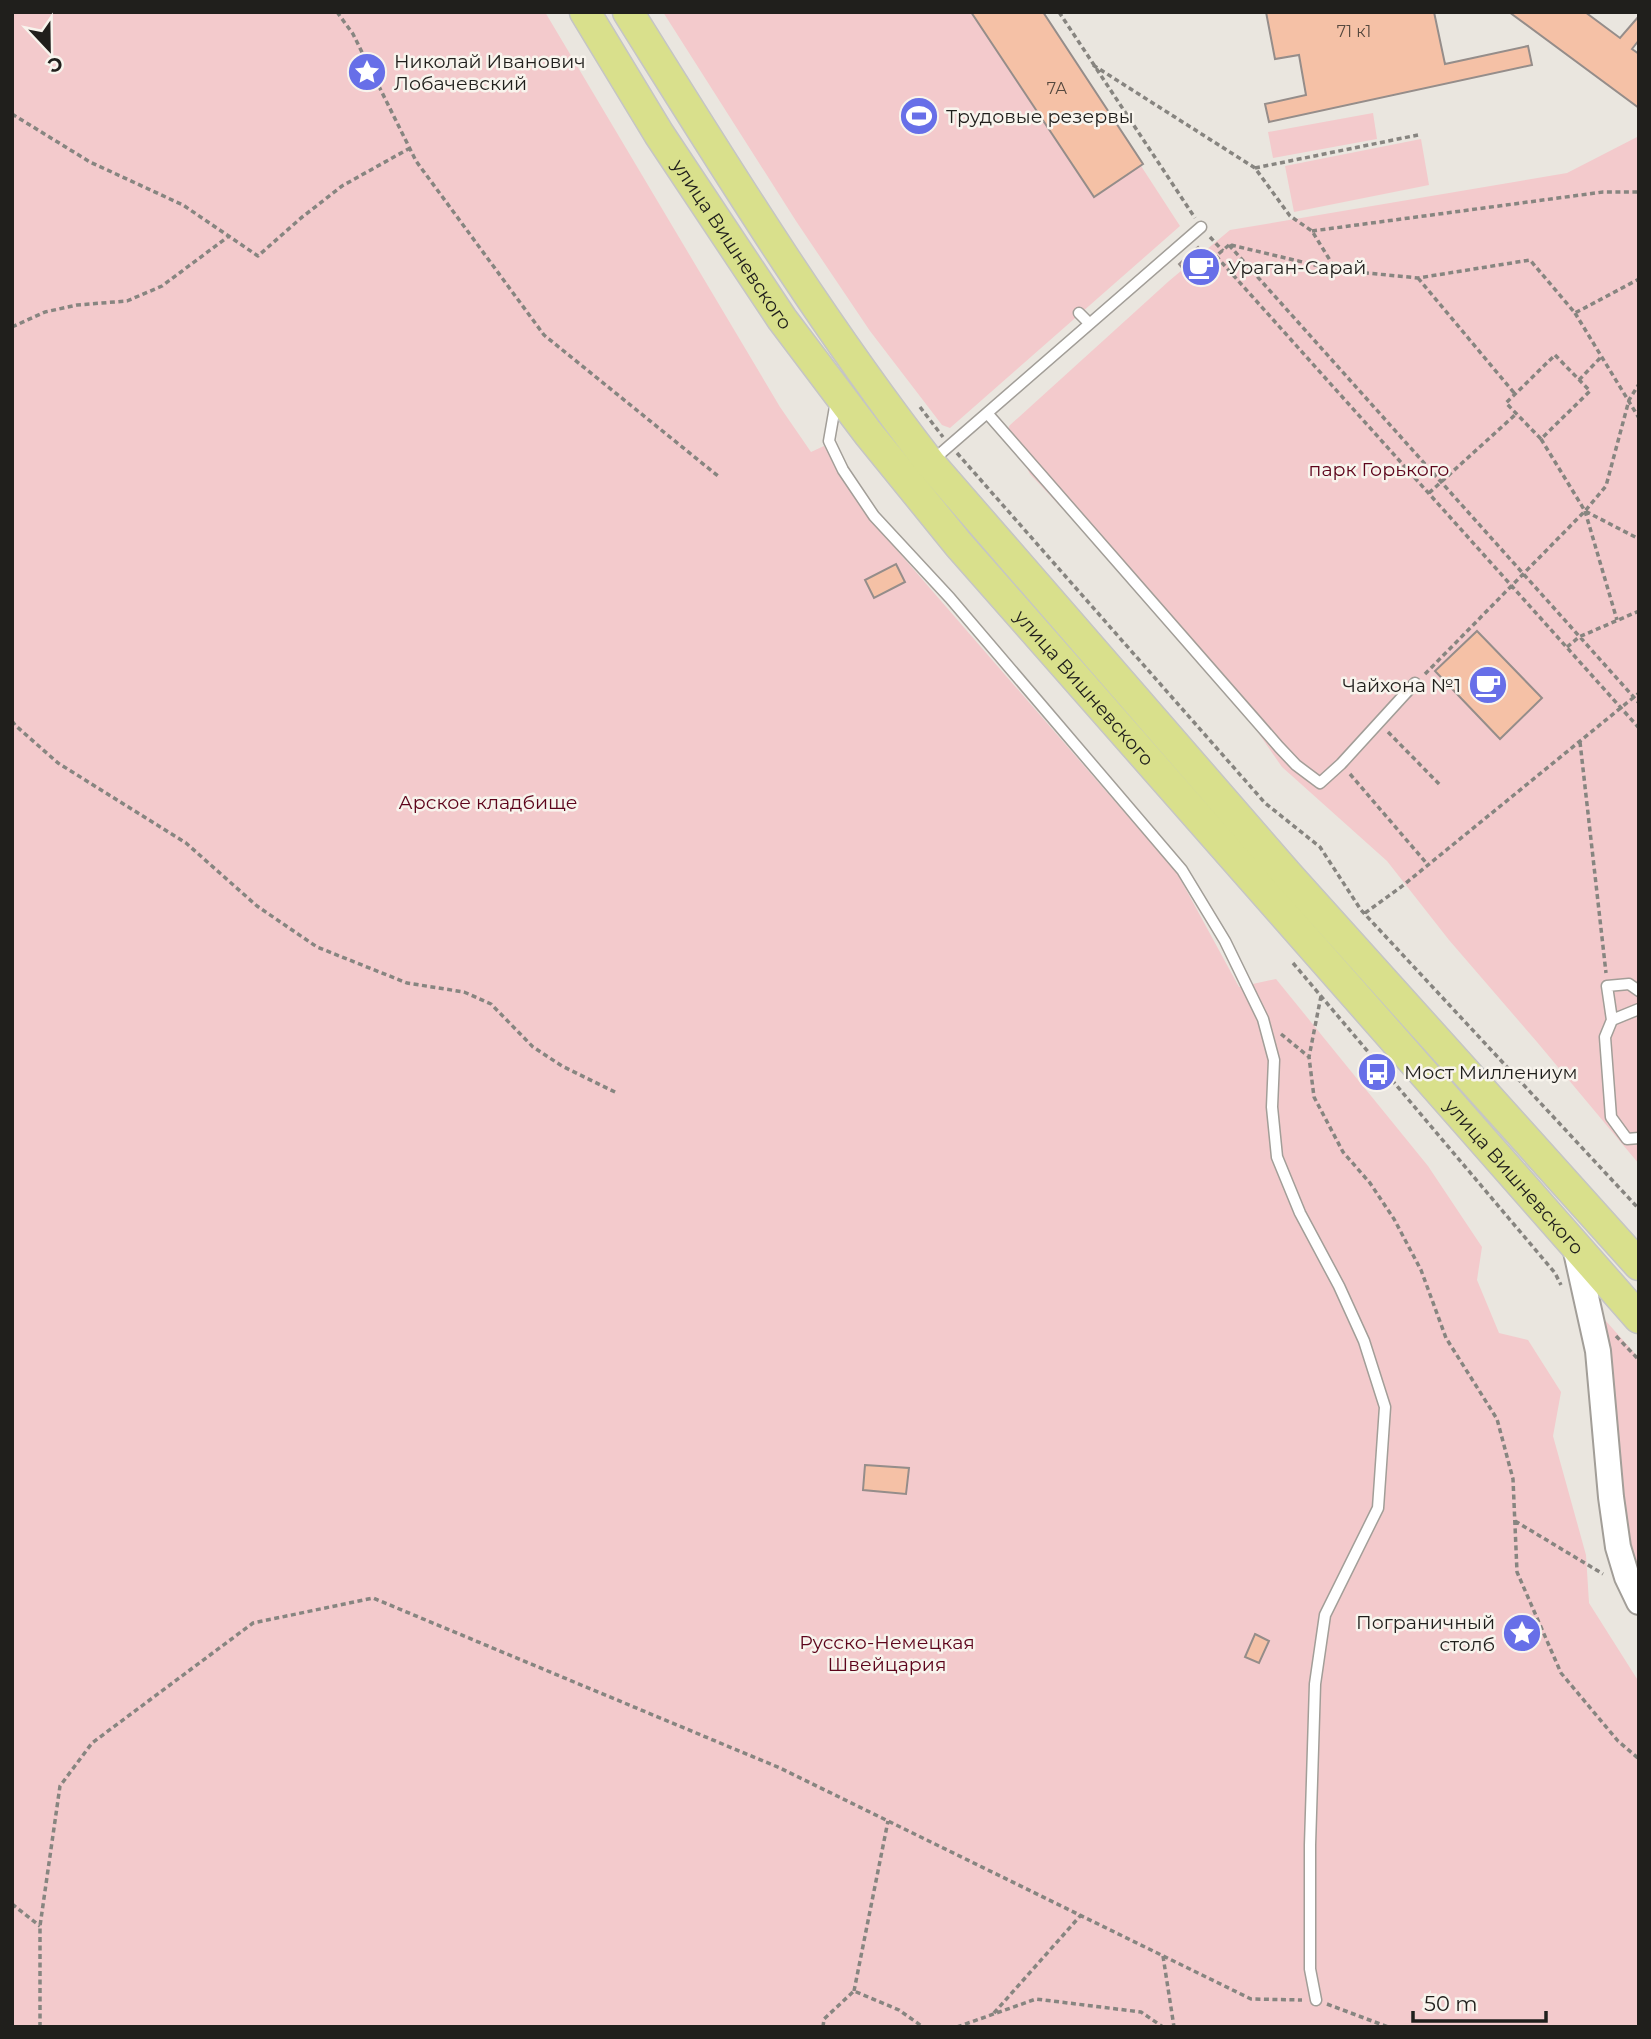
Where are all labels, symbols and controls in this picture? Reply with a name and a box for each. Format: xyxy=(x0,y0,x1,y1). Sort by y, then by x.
north arrow xyxy=(14,14,84,84)
house number: 71 к1 xyxy=(1337,22,1371,41)
place label: Николай Иванович Лобачевский xyxy=(394,50,586,95)
text: С xyxy=(44,51,66,78)
place icon: Николай Иванович Лобачевский xyxy=(346,51,388,93)
house number: 7А xyxy=(1047,79,1067,98)
sports icon: Трудовые резервы xyxy=(898,95,940,137)
place label: Трудовые резервы xyxy=(946,105,1134,128)
street label: улица Вишневского xyxy=(667,154,797,334)
cafe icon: Ураган-Сарай xyxy=(1180,246,1222,288)
place label: Ураган-Сарай xyxy=(1228,256,1366,279)
park label: парк Горького xyxy=(1309,458,1449,481)
street label: улица Вишневского xyxy=(1009,604,1159,770)
cafe icon: Чайхона №1 xyxy=(1467,664,1509,706)
place label: Чайхона №1 xyxy=(1342,674,1461,697)
park label: Арское кладбище xyxy=(399,791,577,814)
bus stop icon: Мост Миллениум xyxy=(1356,1051,1398,1093)
place label: Мост Миллениум xyxy=(1404,1061,1578,1084)
street label: улица Вишневского xyxy=(1439,1093,1589,1259)
place label: Пограничный столб xyxy=(1356,1611,1495,1656)
place icon: Пограничный столб xyxy=(1501,1612,1543,1654)
park label: Русско-Немецкая Швейцария xyxy=(799,1631,975,1676)
scale bar xyxy=(1413,1980,1546,2024)
text: 50 m xyxy=(1424,1991,1478,2016)

